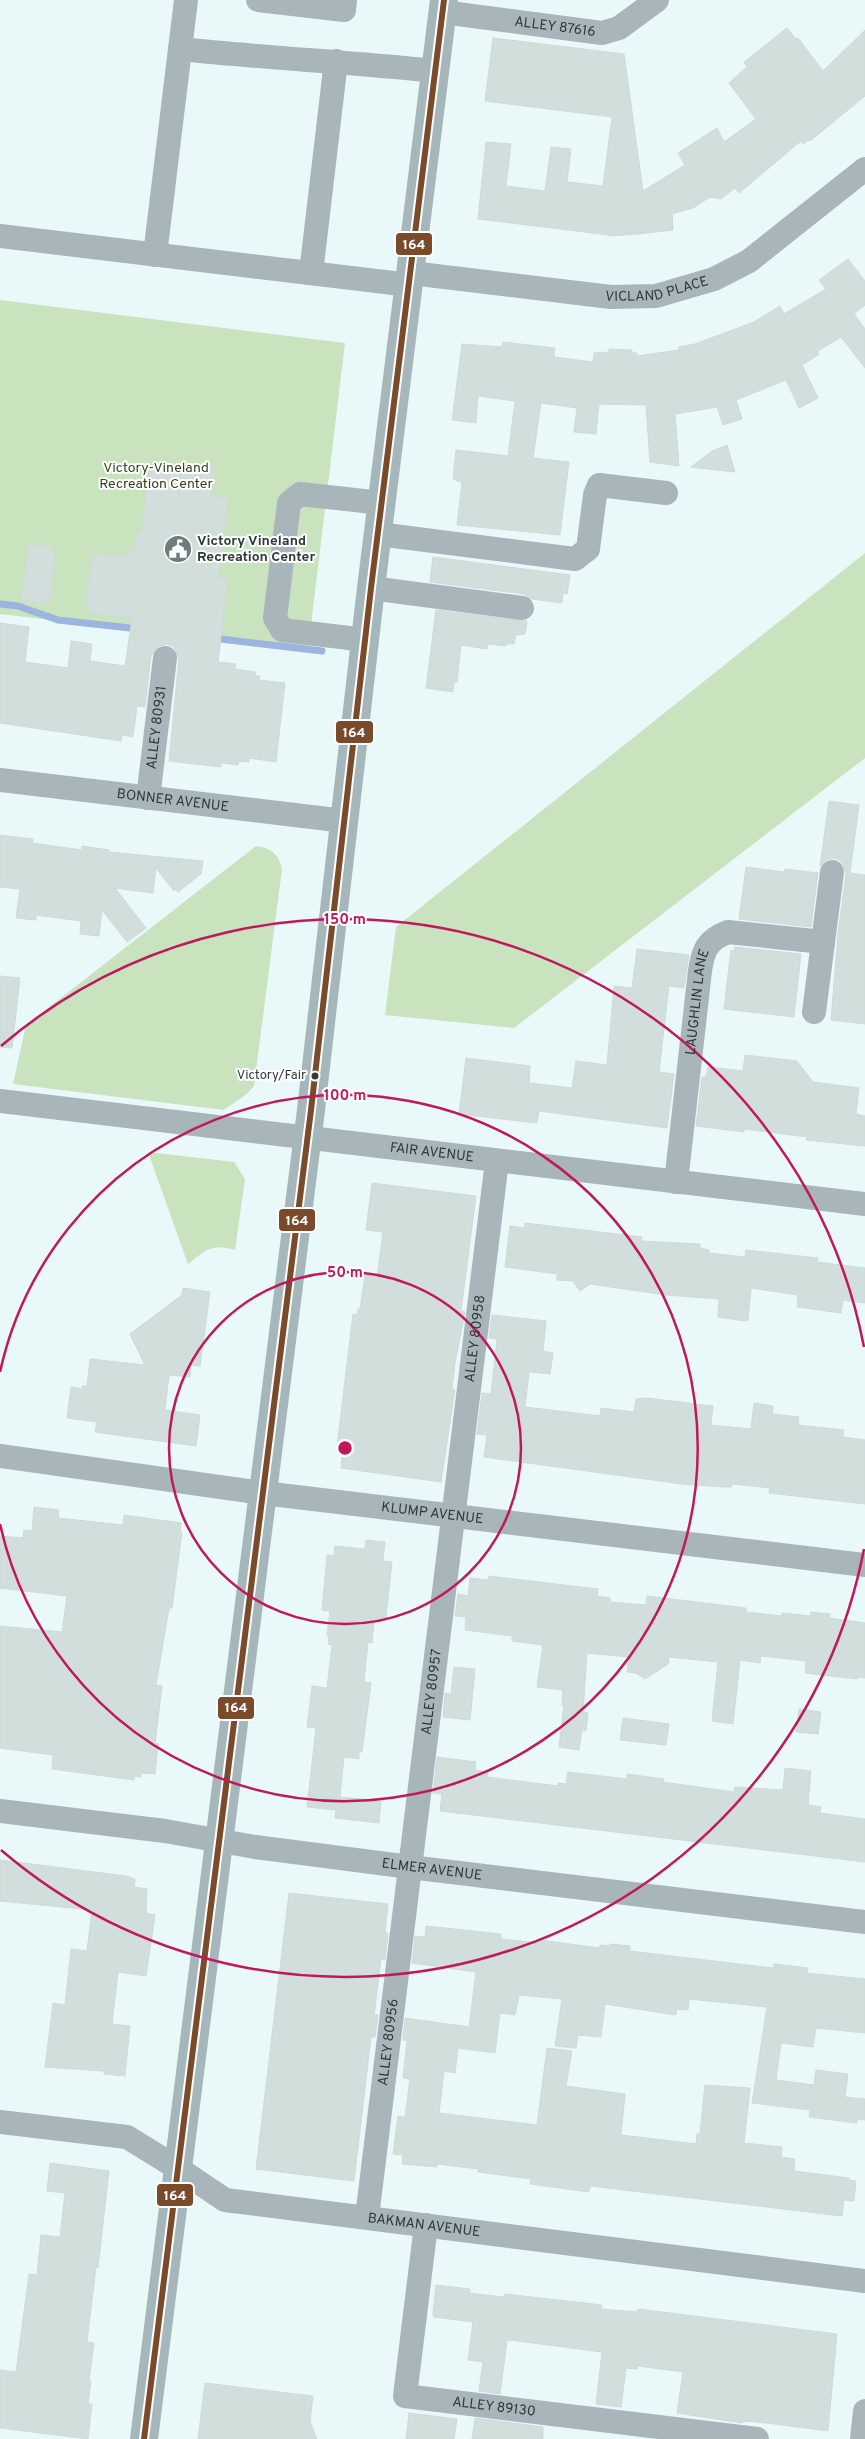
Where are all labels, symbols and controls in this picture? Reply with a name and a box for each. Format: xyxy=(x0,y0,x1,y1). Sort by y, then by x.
street label: ALLEY 87616 xyxy=(513,13,597,41)
line badge: 164 xyxy=(395,232,433,256)
text: 164 xyxy=(402,237,426,254)
street label: VICLAND PLACE xyxy=(604,273,710,306)
park label: Victory-Vineland Recreation Center xyxy=(99,460,213,493)
place label: Victory Vineland Recreation Center xyxy=(197,533,315,566)
public building icon: Victory Vineland Recreation Center xyxy=(163,534,193,564)
street label: ALLEY 80931 xyxy=(143,685,170,770)
line badge: 164 xyxy=(335,720,374,744)
text: 164 xyxy=(342,725,366,742)
street label: BONNER AVENUE xyxy=(116,785,230,816)
text: 150 m xyxy=(324,911,366,930)
street label: LAUGHLIN LANE xyxy=(682,947,713,1056)
place label: Victory/Fair xyxy=(237,1068,306,1084)
marker: Victory/Fair xyxy=(310,1071,320,1081)
text: 100 m xyxy=(324,1087,366,1106)
street label: FAIR AVENUE xyxy=(389,1139,475,1166)
line badge: 164 xyxy=(278,1208,316,1232)
text: 164 xyxy=(285,1213,309,1230)
text: 50 m xyxy=(327,1264,363,1283)
street label: ALLEY 80958 xyxy=(461,1294,489,1383)
centre of rings xyxy=(336,1439,354,1457)
street label: KLUMP AVENUE xyxy=(380,1499,484,1528)
street label: ALLEY 80957 xyxy=(418,1648,445,1736)
line badge: 164 xyxy=(217,1696,255,1720)
text: 164 xyxy=(224,1700,248,1717)
street label: ELMER AVENUE xyxy=(381,1855,483,1884)
street label: ALLEY 80956 xyxy=(375,1998,402,2087)
line badge: 164 xyxy=(156,2183,194,2207)
text: 164 xyxy=(163,2188,187,2205)
street label: BAKMAN AVENUE xyxy=(367,2210,481,2241)
street label: ALLEY 89130 xyxy=(451,2393,537,2420)

